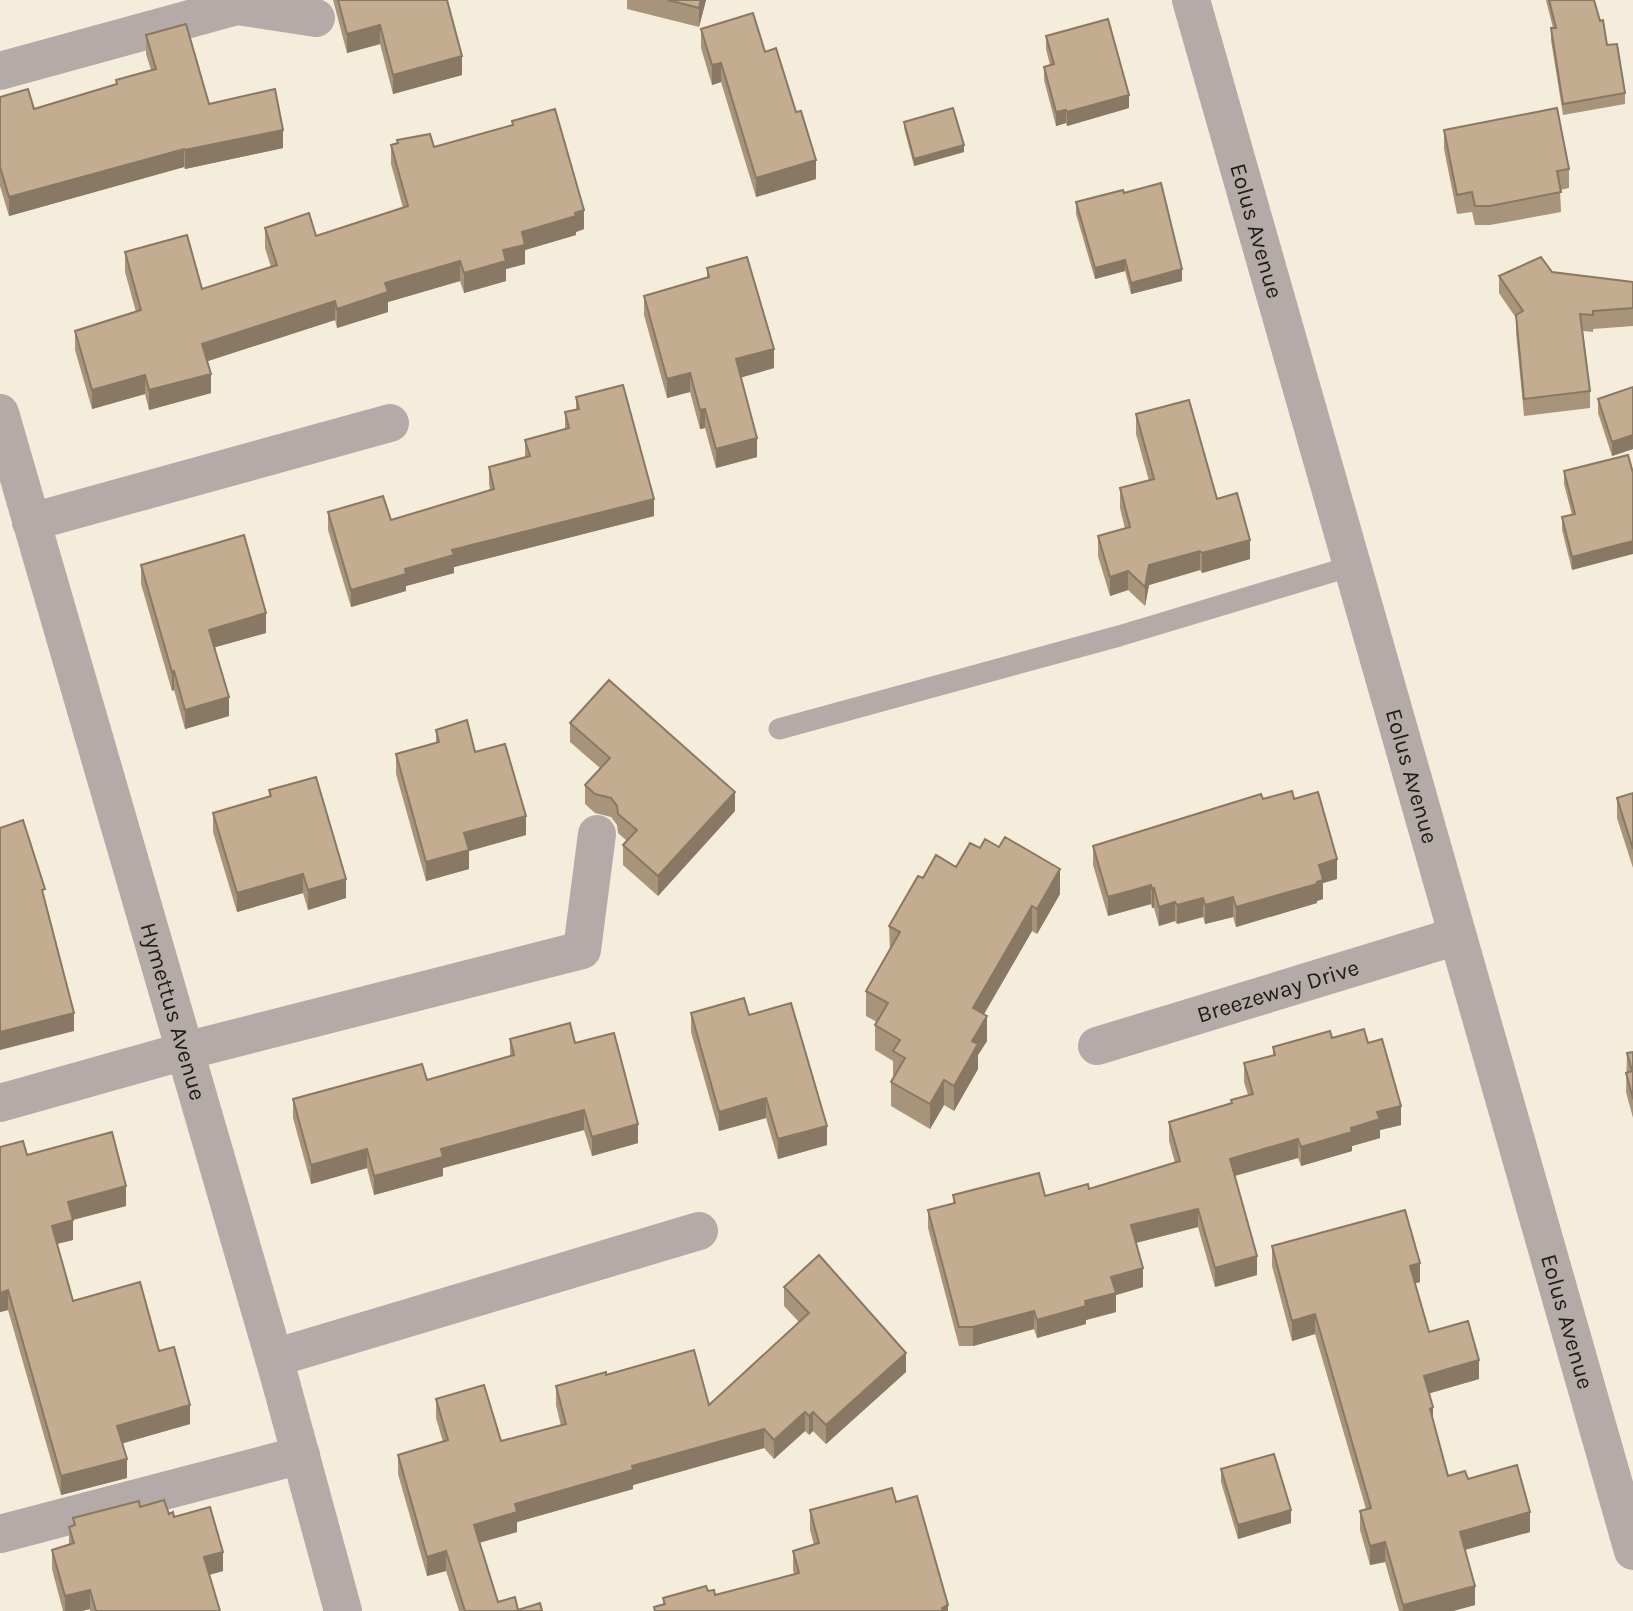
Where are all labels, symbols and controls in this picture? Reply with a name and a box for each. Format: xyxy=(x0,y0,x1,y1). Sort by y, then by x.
street label: Eolus Avenue xyxy=(1224,160,1288,302)
street label: Eolus Avenue xyxy=(1380,706,1444,847)
street label: Hymettus Avenue xyxy=(134,919,212,1104)
street label: Breezeway Drive xyxy=(1193,954,1362,1029)
street label: Eolus Avenue xyxy=(1535,1251,1599,1392)

